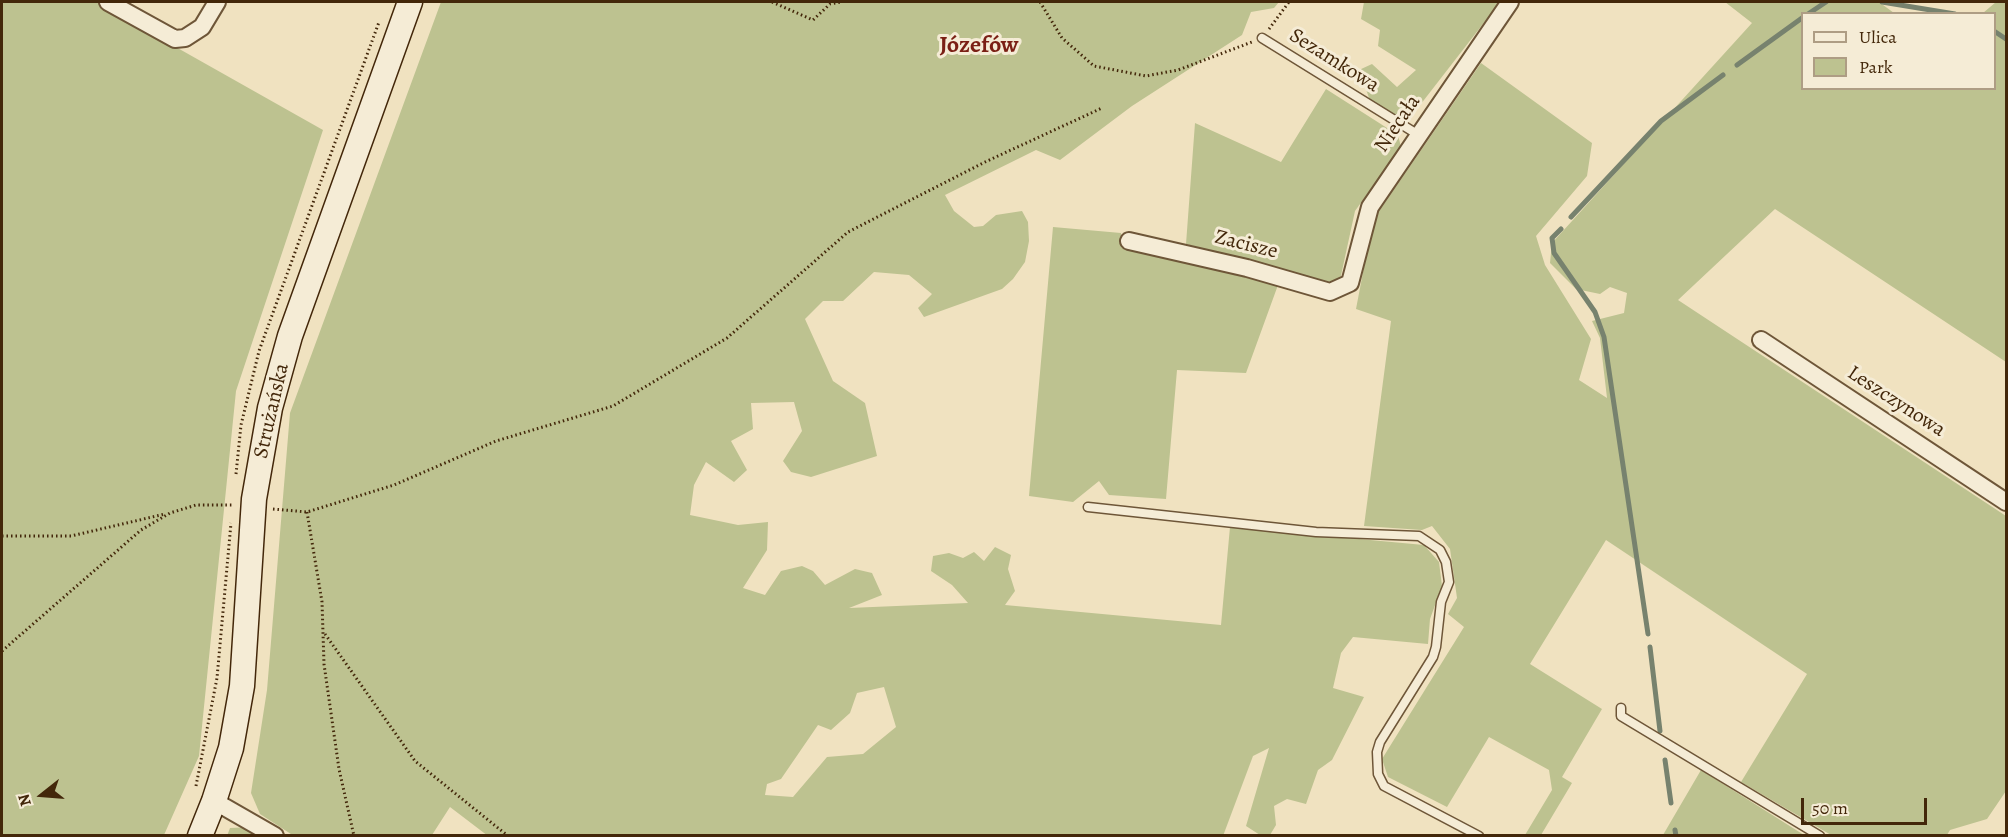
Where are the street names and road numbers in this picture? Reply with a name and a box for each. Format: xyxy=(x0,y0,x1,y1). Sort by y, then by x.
street label: Sezamkowa xyxy=(1284,23,1384,99)
street label: Niecała xyxy=(1370,90,1426,158)
street label: Zacisze xyxy=(1212,225,1280,265)
street label: Strużańska xyxy=(249,361,295,461)
street label: Leszczynowa xyxy=(1842,361,1950,443)

